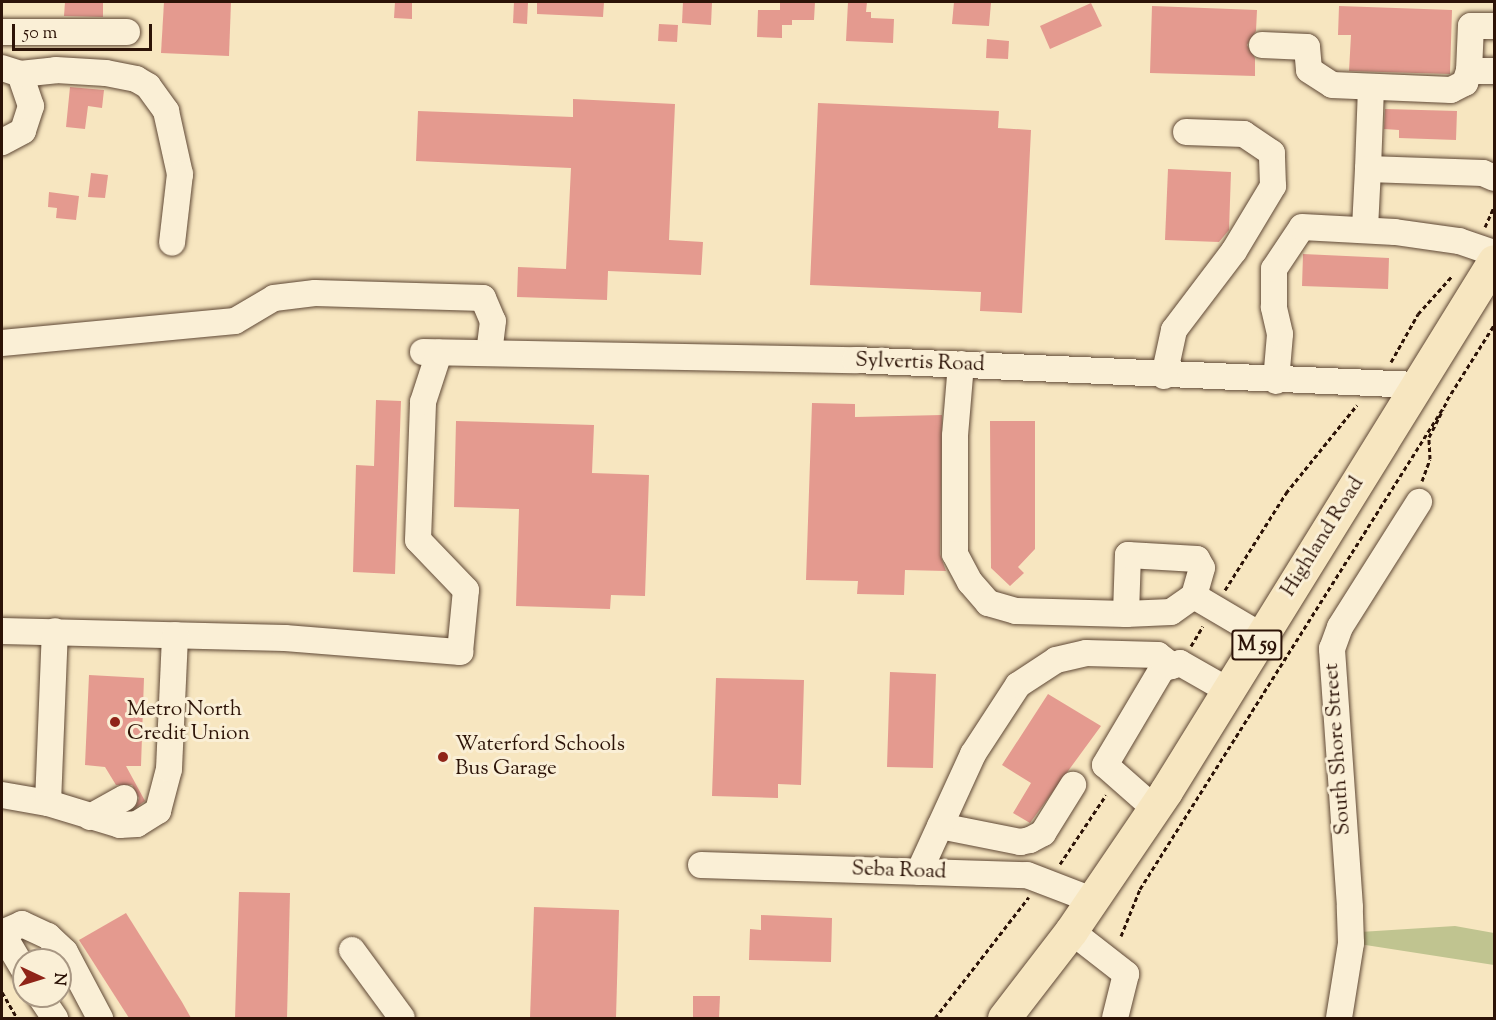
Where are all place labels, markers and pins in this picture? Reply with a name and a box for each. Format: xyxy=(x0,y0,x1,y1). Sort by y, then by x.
place label: Metro North Credit Union xyxy=(127,697,250,747)
marker: Metro North Credit Union xyxy=(108,715,122,729)
place label: Waterford Schools Bus Garage xyxy=(455,732,625,782)
marker: Waterford Schools Bus Garage xyxy=(436,750,450,764)

